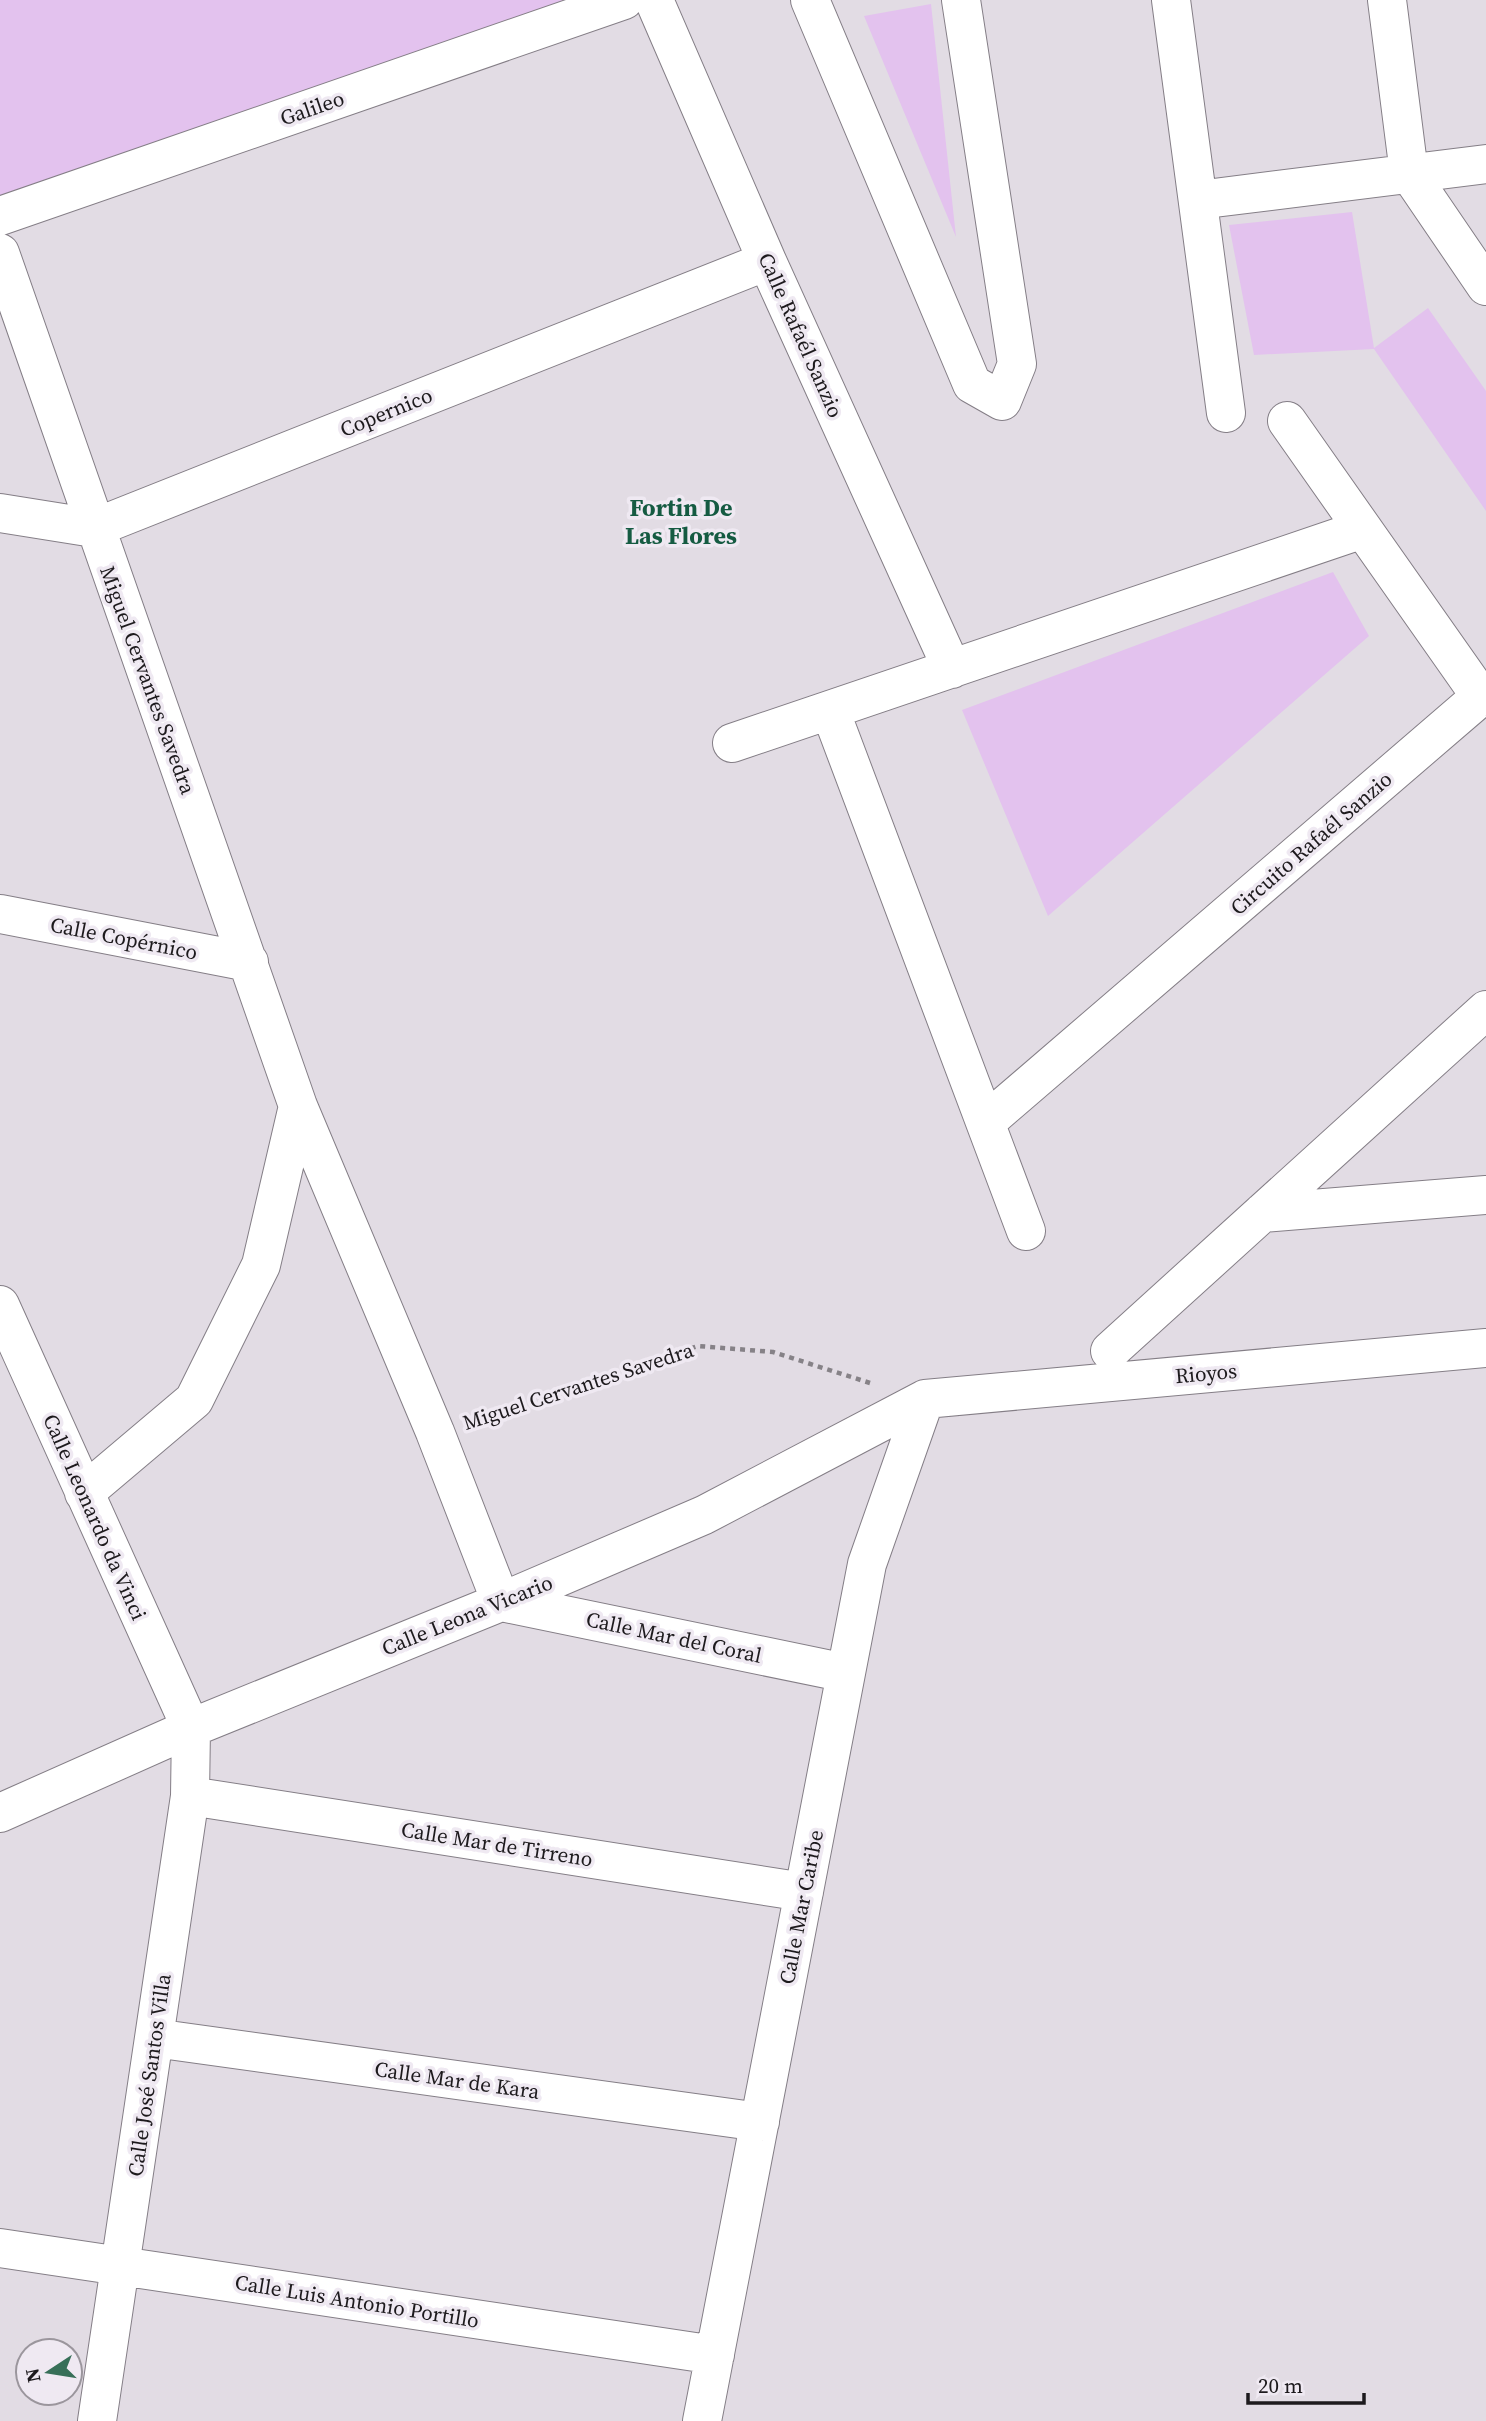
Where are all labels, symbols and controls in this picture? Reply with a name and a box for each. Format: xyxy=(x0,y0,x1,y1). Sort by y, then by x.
street label: Galileo xyxy=(276,84,348,132)
street label: Calle Rafaél Sanzio xyxy=(752,248,850,422)
street label: Copernico xyxy=(336,380,436,444)
district label: Fortin De Las Flores xyxy=(625,491,737,552)
street label: Miguel Cervantes Savedra xyxy=(93,562,203,798)
street label: Circuito Rafaél Sanzio xyxy=(1224,765,1398,921)
street label: Calle Copérnico xyxy=(48,910,200,966)
street label: Miguel Cervantes Savedra xyxy=(459,1335,697,1437)
street label: Rioyos xyxy=(1174,1356,1238,1390)
street label: Calle Leonardo da Vinci xyxy=(36,1409,154,1625)
street label: Calle Leona Vicario xyxy=(377,1568,557,1662)
street label: Calle Mar del Coral xyxy=(583,1604,765,1670)
street label: Calle Mar de Tirreno xyxy=(399,1815,595,1873)
street label: Calle Mar Caribe xyxy=(772,1827,830,1987)
street label: Calle José Santos Villa xyxy=(120,1972,178,2178)
street label: Calle Mar de Kara xyxy=(373,2054,542,2106)
street label: Calle Luis Antonio Portillo xyxy=(233,2267,481,2335)
north arrow xyxy=(14,2337,84,2407)
scale bar xyxy=(1248,2362,1364,2406)
text: N xyxy=(18,2366,47,2385)
text: 20 m xyxy=(1258,2371,1303,2400)

